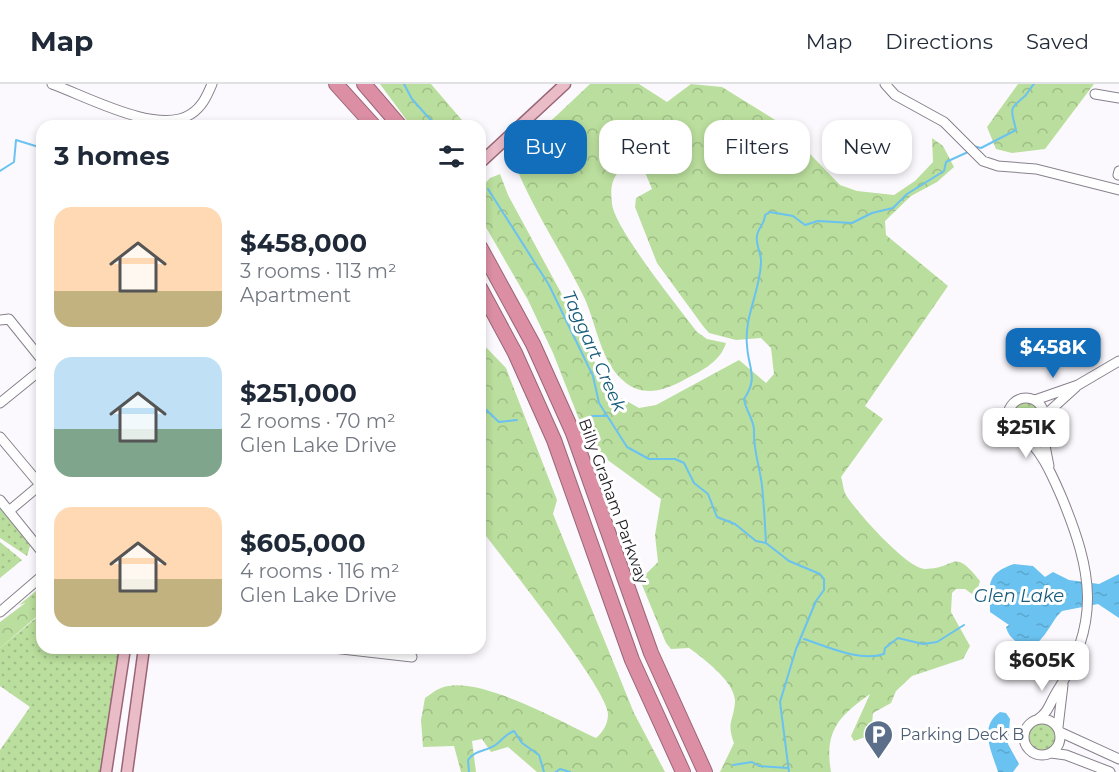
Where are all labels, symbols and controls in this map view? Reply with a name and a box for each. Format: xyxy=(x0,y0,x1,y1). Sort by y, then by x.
text: Map xyxy=(30,24,93,58)
text: Map xyxy=(806,29,852,54)
text: Directions xyxy=(885,29,993,54)
text: Saved xyxy=(1026,29,1089,54)
chip: Buy xyxy=(504,120,587,174)
chip: Rent xyxy=(599,120,692,174)
chip: Filters xyxy=(704,120,810,174)
chip: New xyxy=(822,120,912,174)
text: 3 homes xyxy=(54,140,169,172)
icon: filters xyxy=(435,140,468,173)
text: $458,000 xyxy=(240,227,367,259)
icon: home xyxy=(102,231,174,303)
text: 3 rooms · 113 m² xyxy=(240,259,397,283)
text: Apartment xyxy=(240,283,351,307)
water label: Taggart Creek xyxy=(557,287,631,416)
pin: $458K xyxy=(1011,328,1095,379)
text: $458K xyxy=(1020,335,1086,359)
text: $251,000 xyxy=(240,377,357,409)
icon: home xyxy=(102,381,174,453)
pin: $251K xyxy=(984,408,1068,459)
text: 2 rooms · 70 m² xyxy=(240,409,396,433)
text: $251K xyxy=(996,415,1056,439)
street label: Billy Graham Parkway xyxy=(575,416,652,587)
text: Glen Lake Drive xyxy=(240,433,397,457)
text: $605,000 xyxy=(240,527,366,559)
icon: home xyxy=(102,531,174,603)
text: 4 rooms · 116 m² xyxy=(240,559,400,583)
text: Glen Lake Drive xyxy=(240,583,397,607)
water label: Glen Lake xyxy=(974,585,1064,607)
pin: $605K xyxy=(1000,641,1084,692)
text: $605K xyxy=(1009,648,1075,672)
parking icon: Parking Deck B xyxy=(863,718,895,760)
place label: Parking Deck B xyxy=(900,725,1024,744)

